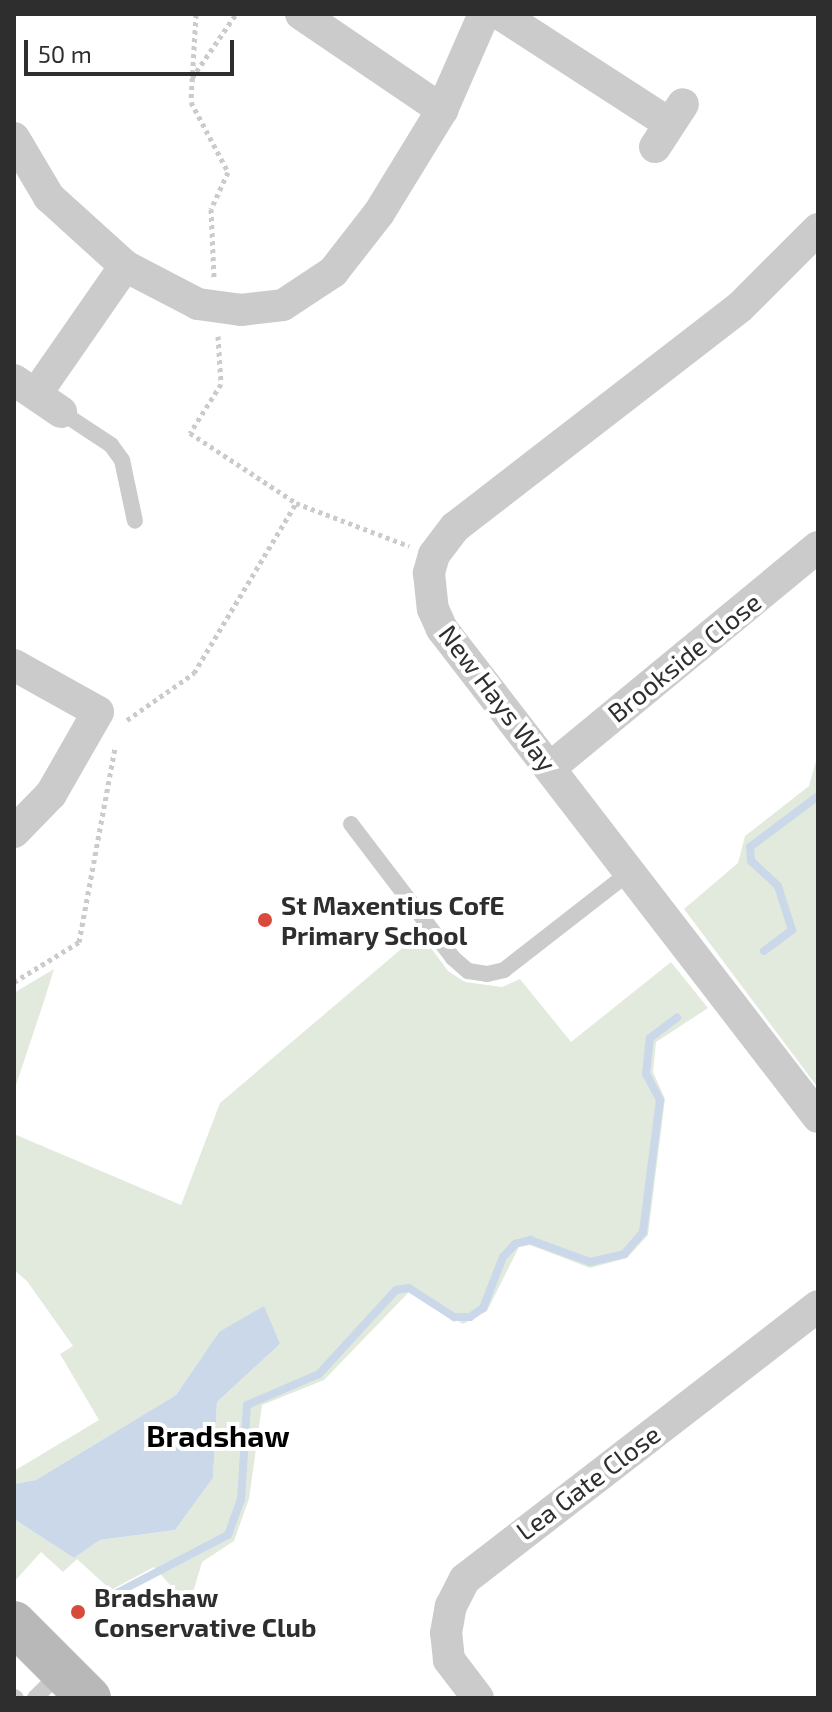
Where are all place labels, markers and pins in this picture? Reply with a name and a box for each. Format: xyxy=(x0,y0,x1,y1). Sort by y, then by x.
place label: St Maxentius CofE Primary School xyxy=(281,889,504,950)
marker: St Maxentius CofE Primary School xyxy=(256,911,274,929)
place label: Bradshaw Conservative Club xyxy=(94,1581,316,1642)
marker: Bradshaw Conservative Club xyxy=(69,1603,87,1621)

